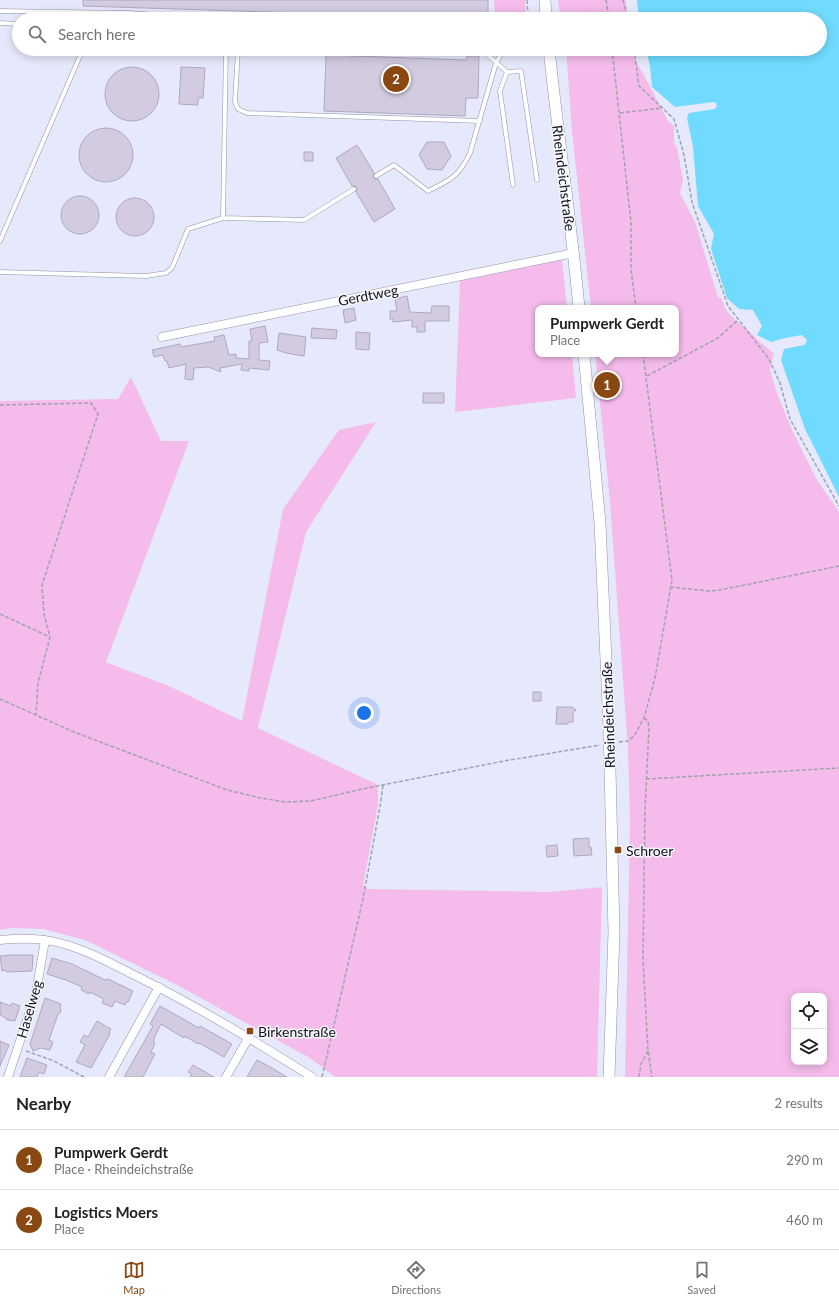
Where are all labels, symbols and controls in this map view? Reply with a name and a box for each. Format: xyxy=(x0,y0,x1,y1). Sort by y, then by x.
search box xyxy=(12,12,827,56)
icon: search xyxy=(26,23,48,45)
text: Search here xyxy=(58,25,135,43)
pin: 2 xyxy=(383,64,409,94)
street label: Rheindeichstraße xyxy=(549,124,579,232)
street label: Gerdtweg xyxy=(337,281,399,309)
popup xyxy=(535,305,679,357)
text: Pumpwerk Gerdt xyxy=(550,314,664,332)
text: Place xyxy=(550,332,580,348)
pin: 1 xyxy=(594,370,620,400)
street label: Rheindeichstraße xyxy=(598,661,618,769)
your location xyxy=(354,703,374,723)
place label: Schroer xyxy=(626,842,673,859)
marker: Schroer xyxy=(613,845,623,855)
street label: Haselweg xyxy=(13,978,45,1040)
map controls xyxy=(791,993,827,1065)
button: locate xyxy=(791,993,827,1029)
place label: Birkenstraße xyxy=(258,1023,336,1040)
marker: Birkenstraße xyxy=(245,1026,255,1036)
button: layers xyxy=(791,1029,827,1065)
text: Nearby xyxy=(16,1093,71,1114)
text: 2 results xyxy=(775,1095,823,1111)
text: Pumpwerk Gerdt xyxy=(54,1143,168,1161)
text: 1 xyxy=(25,1152,33,1168)
text: 290 m xyxy=(786,1152,823,1168)
text: Place · Rheindeichstraße xyxy=(54,1161,193,1177)
text: Logistics Moers xyxy=(54,1203,158,1221)
text: 2 xyxy=(25,1212,33,1228)
text: 460 m xyxy=(786,1212,823,1228)
text: Place xyxy=(54,1221,84,1237)
tab: Map xyxy=(123,1259,145,1296)
tab: Directions xyxy=(391,1259,441,1296)
tab: Saved xyxy=(687,1259,716,1296)

